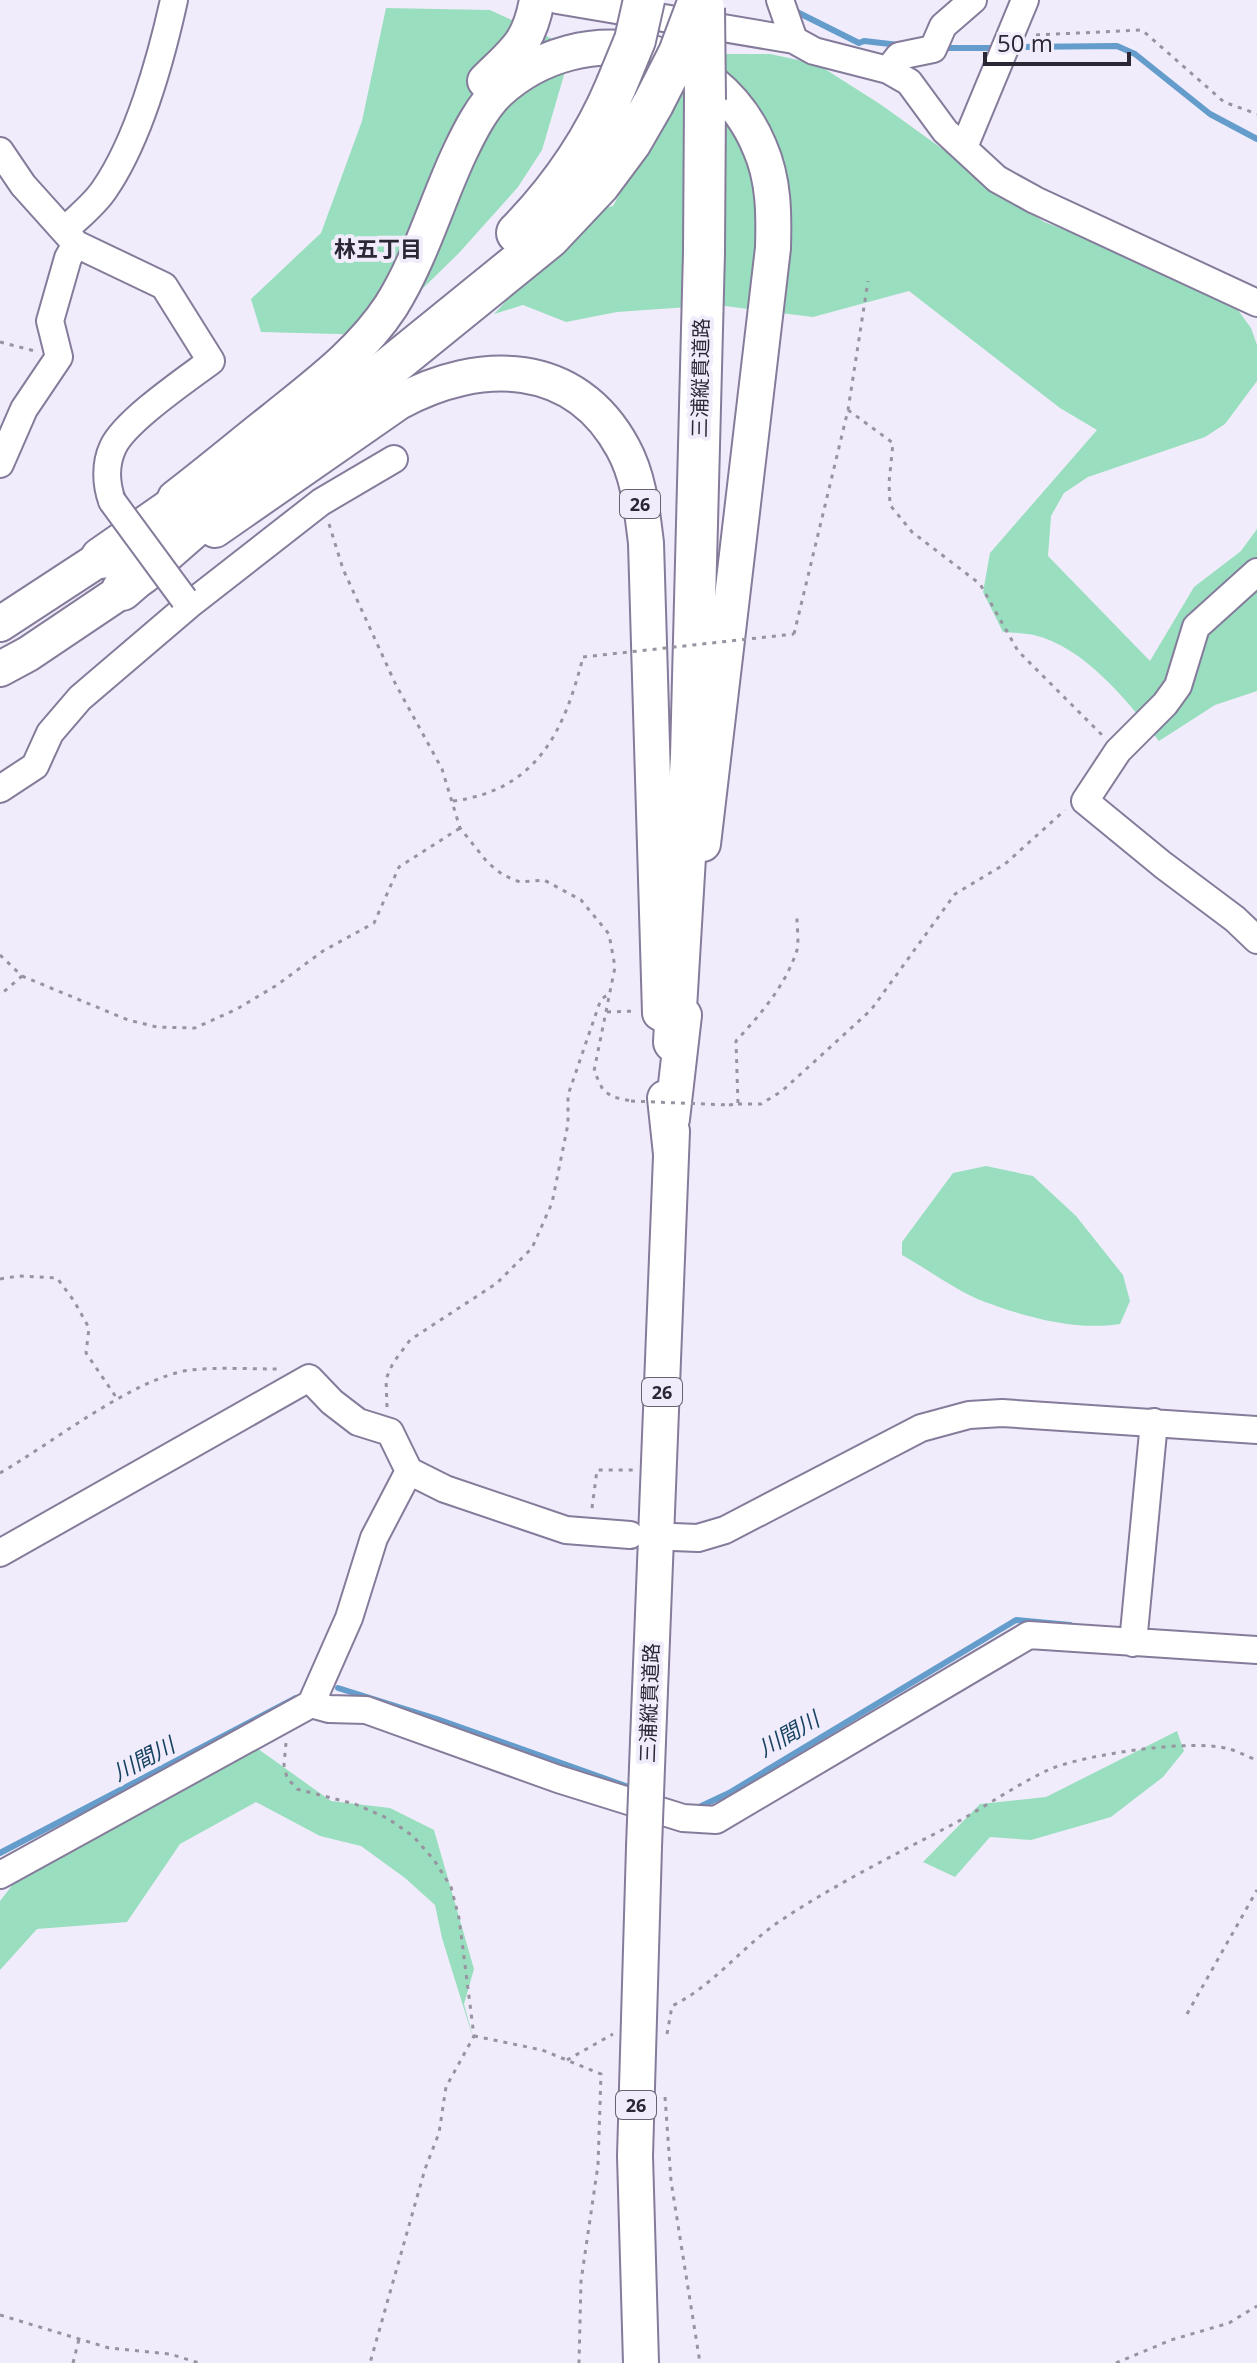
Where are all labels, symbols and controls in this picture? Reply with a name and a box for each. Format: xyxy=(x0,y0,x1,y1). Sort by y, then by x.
scale bar xyxy=(985,16,1129,66)
text: 50 m xyxy=(997,26,1053,59)
district label: 林五丁目 xyxy=(334,233,422,263)
street label: 三浦縦貫道路 xyxy=(685,318,715,438)
road number: 26 xyxy=(620,490,660,518)
road number: 26 xyxy=(642,1378,682,1406)
street label: 三浦縦貫道路 xyxy=(633,1643,665,1763)
water label: 川間川 xyxy=(752,1703,826,1762)
water label: 川間川 xyxy=(107,1728,181,1787)
road number: 26 xyxy=(616,2091,656,2119)

